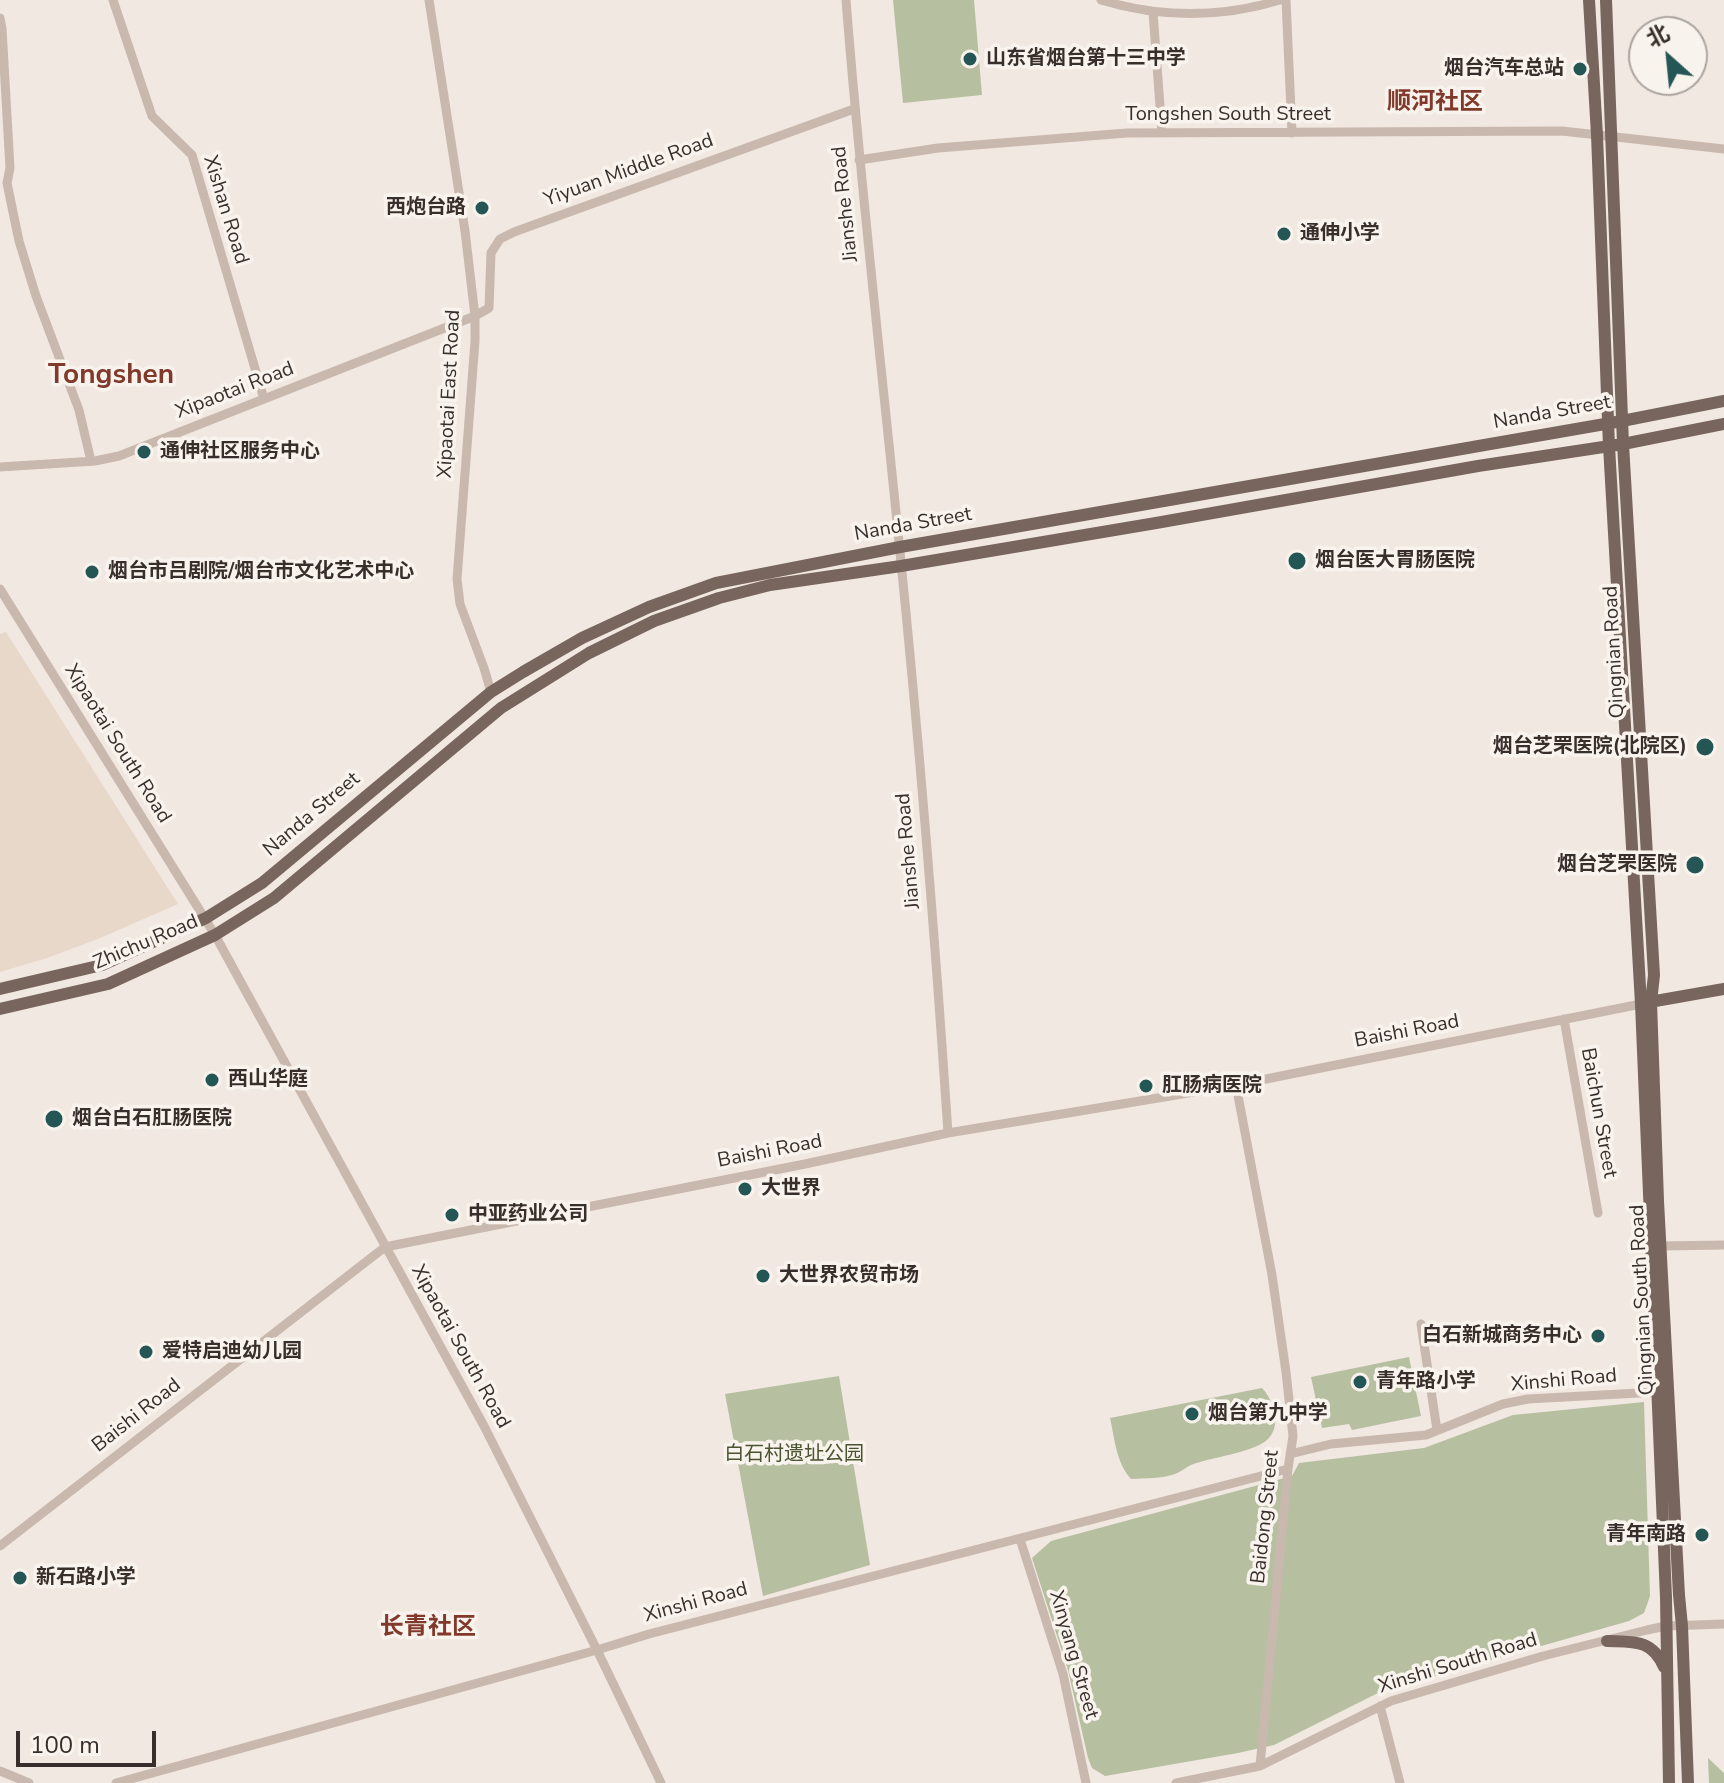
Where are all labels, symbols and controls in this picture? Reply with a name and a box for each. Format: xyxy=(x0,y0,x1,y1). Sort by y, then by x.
north arrow xyxy=(1628,16,1708,96)
text: 北 xyxy=(1641,18,1675,55)
place label: 山东省烟台第十三中学 xyxy=(986,47,1186,71)
marker: 山东省烟台第十三中学 xyxy=(961,50,979,68)
place label: 烟台汽车总站 xyxy=(1444,57,1564,81)
marker: 烟台汽车总站 xyxy=(1571,60,1589,78)
district label: 顺河社区 xyxy=(1387,89,1483,117)
street label: Tongshen South Street xyxy=(1125,103,1331,127)
street label: Yiyuan Middle Road xyxy=(541,129,717,213)
street label: Jianshe Road xyxy=(828,145,864,263)
street label: Xishan Road xyxy=(197,153,253,267)
place label: 西炮台路 xyxy=(386,196,466,220)
marker: 西炮台路 xyxy=(473,199,491,217)
place label: 通伸小学 xyxy=(1300,222,1380,246)
marker: 通伸小学 xyxy=(1275,225,1293,243)
street label: Xipaotai East Road xyxy=(434,309,466,479)
street label: Xipaotai Road xyxy=(172,357,298,425)
district label: Tongshen xyxy=(48,359,174,393)
street label: Nanda Street xyxy=(1491,391,1613,435)
place label: 通伸社区服务中心 xyxy=(160,440,320,464)
marker: 通伸社区服务中心 xyxy=(135,443,153,461)
street label: Nanda Street xyxy=(852,503,974,547)
place label: 烟台医大胃肠医院 xyxy=(1315,549,1475,573)
marker: 烟台医大胃肠医院 xyxy=(1286,550,1308,572)
place label: 烟台市吕剧院/烟台市文化艺术中心 xyxy=(108,560,414,584)
marker: 烟台市吕剧院/烟台市文化艺术中心 xyxy=(83,563,101,581)
street label: Qingnian Road xyxy=(1600,585,1630,719)
street label: Xipaotai South Road xyxy=(58,660,176,828)
place label: 烟台芝罘医院(北院区) xyxy=(1493,735,1687,759)
marker: 烟台芝罘医院(北院区) xyxy=(1694,736,1716,758)
street label: Nanda Street xyxy=(259,768,365,862)
street label: Jianshe Road xyxy=(892,792,926,910)
place label: 烟台芝罘医院 xyxy=(1557,853,1677,877)
marker: 烟台芝罘医院 xyxy=(1684,854,1706,876)
street label: Zhichu Road xyxy=(90,910,202,976)
street label: Baishi Road xyxy=(1353,1010,1461,1054)
street label: Baichun Street xyxy=(1575,1046,1621,1180)
place label: 西山华庭 xyxy=(228,1068,308,1092)
marker: 西山华庭 xyxy=(203,1071,221,1089)
place label: 肛肠病医院 xyxy=(1162,1074,1262,1098)
marker: 肛肠病医院 xyxy=(1137,1077,1155,1095)
place label: 烟台白石肛肠医院 xyxy=(72,1107,232,1131)
marker: 烟台白石肛肠医院 xyxy=(43,1108,65,1130)
street label: Baishi Road xyxy=(716,1130,824,1174)
place label: 大世界 xyxy=(761,1177,821,1201)
marker: 大世界 xyxy=(736,1180,754,1198)
place label: 中亚药业公司 xyxy=(468,1203,588,1227)
street label: Qingnian South Road xyxy=(1626,1204,1660,1396)
marker: 中亚药业公司 xyxy=(443,1206,461,1224)
street label: Xipaotai South Road xyxy=(405,1261,515,1433)
place label: 大世界农贸市场 xyxy=(779,1264,919,1288)
marker: 大世界农贸市场 xyxy=(754,1267,772,1285)
place label: 白石新城商务中心 xyxy=(1422,1324,1582,1348)
marker: 白石新城商务中心 xyxy=(1589,1327,1607,1345)
place label: 爱特启迪幼儿园 xyxy=(162,1340,302,1364)
marker: 爱特启迪幼儿园 xyxy=(137,1343,155,1361)
street label: Xinshi Road xyxy=(1510,1364,1618,1398)
place label: 青年路小学 xyxy=(1376,1370,1476,1394)
marker: 青年路小学 xyxy=(1351,1373,1369,1391)
street label: Baishi Road xyxy=(88,1374,186,1458)
place label: 烟台第九中学 xyxy=(1208,1402,1328,1426)
marker: 烟台第九中学 xyxy=(1183,1405,1201,1423)
park label: 白石村遗址公园 xyxy=(724,1443,864,1467)
street label: Baidong Street xyxy=(1247,1449,1285,1585)
place label: 青年南路 xyxy=(1606,1523,1686,1547)
marker: 青年南路 xyxy=(1693,1526,1711,1544)
place label: 新石路小学 xyxy=(36,1566,136,1590)
marker: 新石路小学 xyxy=(11,1569,29,1587)
street label: Xinshi Road xyxy=(642,1578,750,1628)
street label: Xinyang Street xyxy=(1043,1588,1103,1722)
district label: 长青社区 xyxy=(380,1614,476,1642)
street label: Xinshi South Road xyxy=(1376,1628,1540,1700)
scale bar xyxy=(20,1715,160,1765)
text: 100 m xyxy=(30,1729,100,1761)

